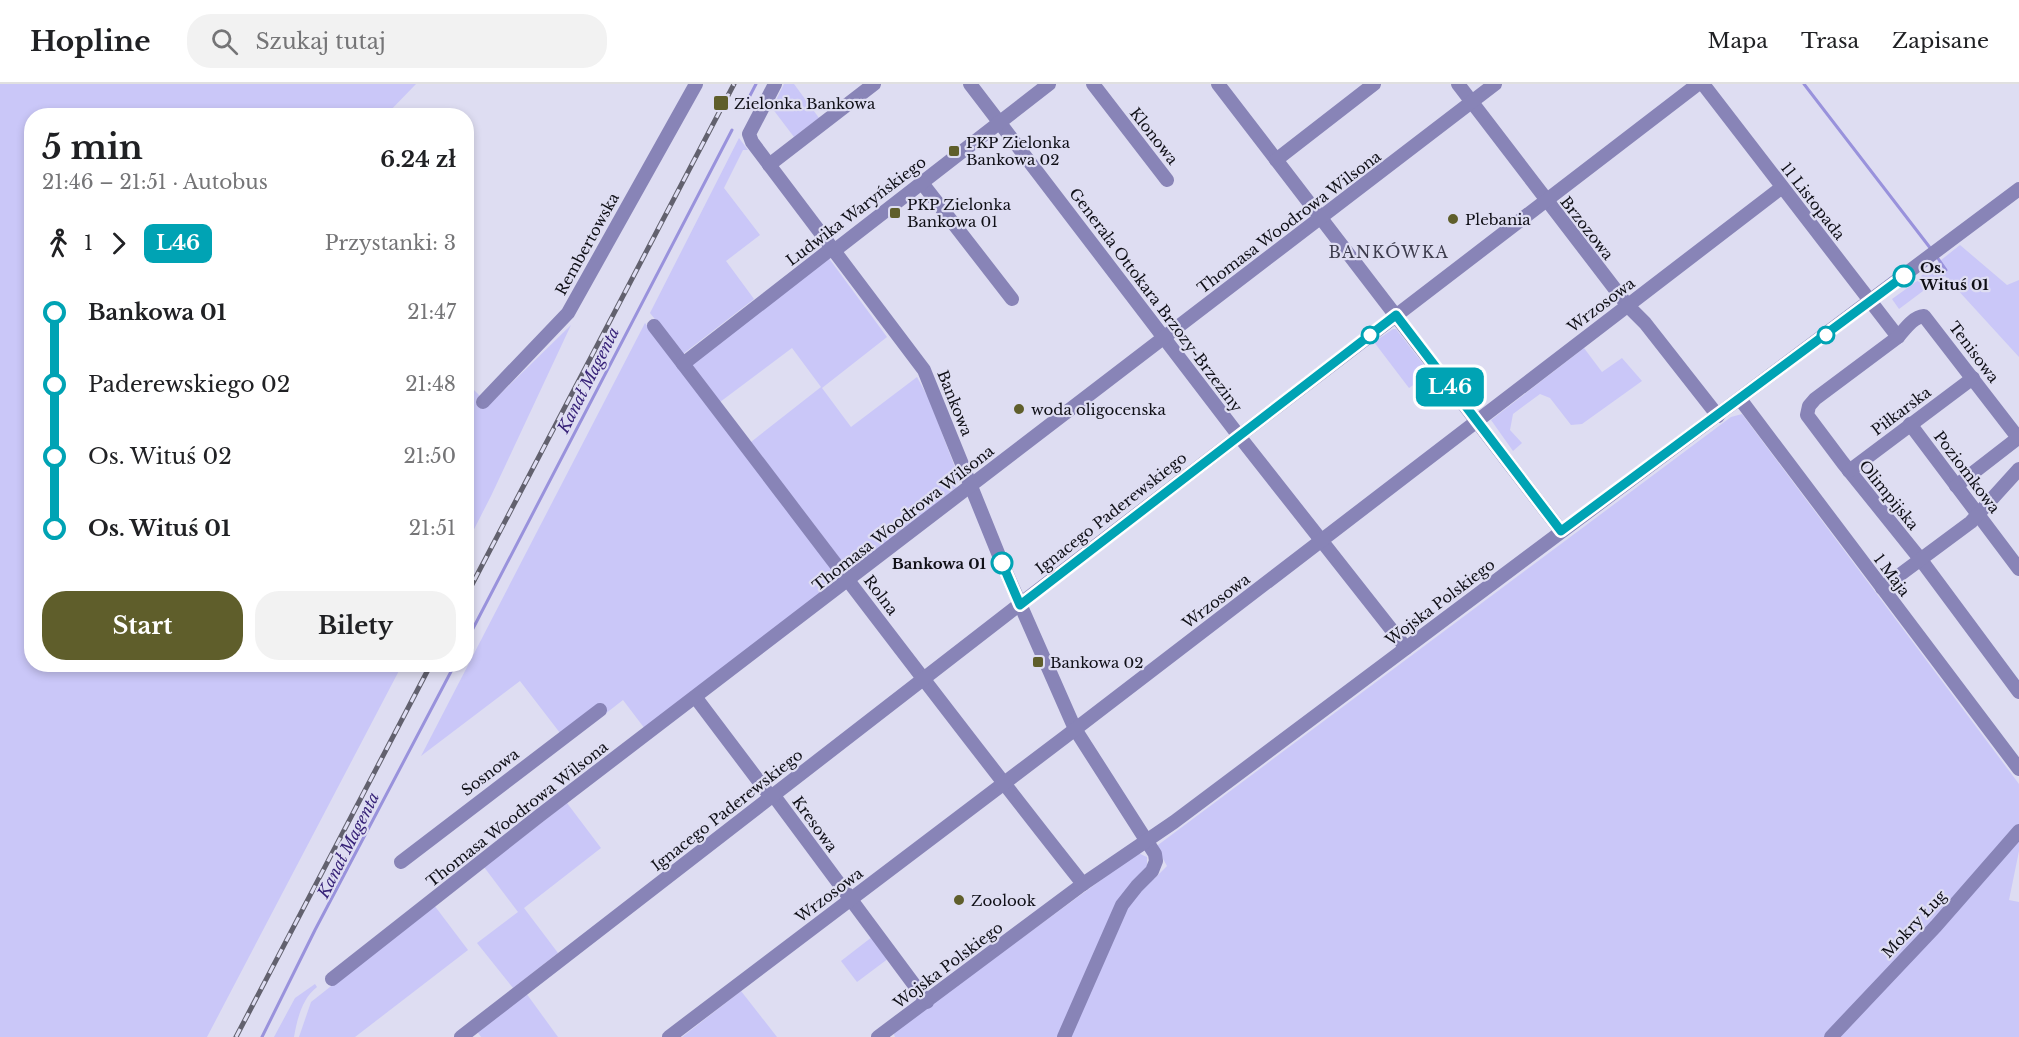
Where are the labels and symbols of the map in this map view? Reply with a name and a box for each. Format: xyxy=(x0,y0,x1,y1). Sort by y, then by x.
marker: Zielonka Bankowa xyxy=(712,94,730,112)
place label: Zielonka Bankowa xyxy=(734,94,876,113)
street label: Klonowa xyxy=(1126,104,1183,169)
place label: PKP Zielonka Bankowa 02 xyxy=(966,133,1071,169)
marker: PKP Zielonka Bankowa 02 xyxy=(947,144,961,158)
street label: Thomasa Woodrowa Wilsona xyxy=(1193,146,1385,297)
street label: Ludwika Waryńskiego xyxy=(782,152,930,270)
street label: 11 Listopada xyxy=(1777,159,1850,244)
street label: Generała Ottokara Brzozy-Brzeziny xyxy=(1065,184,1247,416)
street label: Rembertowska xyxy=(551,189,623,299)
street label: Brzozowa xyxy=(1556,192,1618,264)
place label: PKP Zielonka Bankowa 01 xyxy=(907,195,1012,231)
marker: PKP Zielonka Bankowa 01 xyxy=(888,206,902,220)
place label: Plebania xyxy=(1465,210,1531,229)
marker: Plebania xyxy=(1446,212,1460,226)
district label: BANKÓWKA xyxy=(1329,242,1449,262)
place label: Os. Wituś 01 xyxy=(1919,258,1989,294)
marker: Os. Wituś 01 xyxy=(1893,265,1915,287)
street label: Wrzosowa xyxy=(1563,273,1639,337)
street label: Tenisowa xyxy=(1945,318,2004,387)
water label: Kanał Magenta xyxy=(552,324,623,437)
unlabelled marker xyxy=(1361,326,1379,344)
unlabelled marker xyxy=(1817,326,1835,344)
street label: Bankowa xyxy=(933,367,977,439)
line badge: L46 xyxy=(1416,368,1484,406)
street label: Piłkarska xyxy=(1868,382,1935,439)
place label: woda oligocenska xyxy=(1031,400,1166,419)
marker: woda oligocenska xyxy=(1012,402,1026,416)
street label: Poziomkowa xyxy=(1930,427,2005,517)
street label: Thomasa Woodrowa Wilsona xyxy=(808,441,998,595)
street label: Ignacego Paderewskiego xyxy=(1032,448,1191,578)
street label: Olimpijska xyxy=(1855,456,1923,534)
street label: 1 Maja xyxy=(1870,550,1915,601)
marker: Bankowa 01 xyxy=(991,552,1013,574)
place label: Bankowa 01 xyxy=(892,554,986,573)
street label: Wojska Polskiego xyxy=(1381,554,1499,650)
street label: Wrzosowa xyxy=(1178,569,1254,633)
street label: Rolna xyxy=(860,571,903,619)
place label: Bankowa 02 xyxy=(1050,653,1143,672)
marker: Bankowa 02 xyxy=(1031,655,1045,669)
street label: Thomasa Woodrowa Wilsona xyxy=(422,737,612,891)
street label: Sosnowa xyxy=(457,744,523,800)
street label: Ignacego Paderewskiego xyxy=(648,745,807,875)
water label: Kanał Magenta xyxy=(312,789,383,902)
street label: Kresowa xyxy=(788,792,842,856)
street label: Wrzosowa xyxy=(791,863,867,927)
street label: Mokry Ług xyxy=(1878,885,1951,962)
place label: Zoolook xyxy=(971,891,1037,910)
marker: Zoolook xyxy=(952,893,966,907)
street label: Wojska Polskiego xyxy=(889,917,1007,1013)

